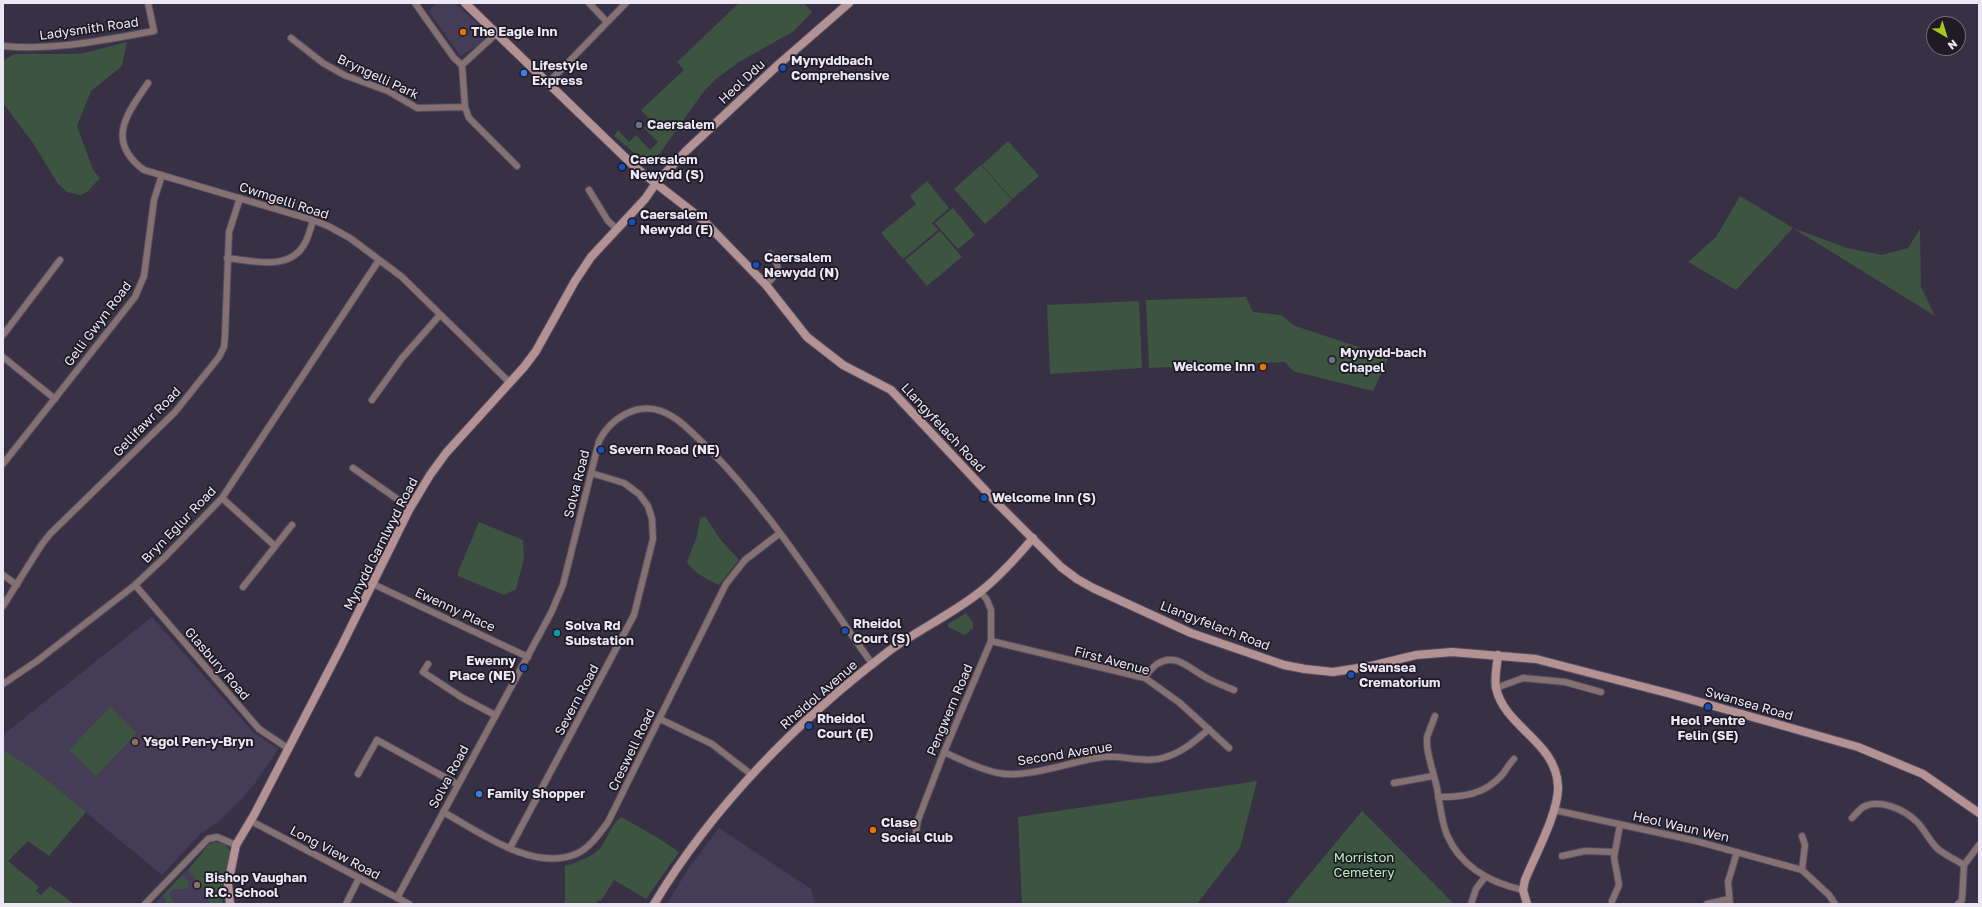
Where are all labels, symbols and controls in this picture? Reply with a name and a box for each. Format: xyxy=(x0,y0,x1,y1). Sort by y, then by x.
street label: Ladysmith Road xyxy=(38,14,140,44)
north arrow xyxy=(1926,16,1966,56)
place label: The Eagle Inn xyxy=(471,24,557,40)
marker: The Eagle Inn xyxy=(458,27,468,37)
text: N xyxy=(1946,37,1960,53)
street label: Bryngelli Park xyxy=(335,51,421,103)
place label: Mynyddbach Comprehensive xyxy=(791,53,889,84)
street label: Heol Ddu xyxy=(716,57,768,107)
place label: Lifestyle Express xyxy=(532,58,588,89)
marker: Mynyddbach Comprehensive xyxy=(778,63,788,73)
marker: Lifestyle Express xyxy=(519,68,529,78)
place label: Caersalem xyxy=(647,117,715,133)
marker: Caersalem xyxy=(634,120,644,130)
place label: Caersalem Newydd (S) xyxy=(630,152,704,183)
marker: Caersalem Newydd (S) xyxy=(617,162,627,172)
street label: Cwmgelli Road xyxy=(237,179,331,223)
place label: Caersalem Newydd (E) xyxy=(640,207,713,238)
marker: Caersalem Newydd (E) xyxy=(627,217,637,227)
place label: Caersalem Newydd (N) xyxy=(764,250,839,281)
marker: Caersalem Newydd (N) xyxy=(751,260,761,270)
street label: Gelli Gwyn Road xyxy=(61,279,135,369)
place label: Mynydd-bach Chapel xyxy=(1340,345,1426,376)
marker: Mynydd-bach Chapel xyxy=(1327,355,1337,365)
place label: Welcome Inn xyxy=(1173,359,1255,375)
marker: Welcome Inn xyxy=(1258,362,1268,372)
street label: Llangyfelach Road xyxy=(898,380,988,476)
street label: Gellifawr Road xyxy=(110,384,184,460)
place label: Severn Road (NE) xyxy=(609,442,720,458)
marker: Severn Road (NE) xyxy=(596,445,606,455)
street label: Solva Road xyxy=(561,448,593,520)
street label: Mynydd Garnlwyd Road xyxy=(341,475,421,613)
street label: Bryn Eglur Road xyxy=(138,483,220,567)
place label: Welcome Inn (S) xyxy=(992,490,1096,506)
marker: Welcome Inn (S) xyxy=(979,493,989,503)
street label: Ewenny Place xyxy=(412,585,498,635)
street label: Llangyfelach Road xyxy=(1158,598,1272,654)
place label: Rheidol Court (S) xyxy=(853,616,910,647)
place label: Solva Rd Substation xyxy=(565,618,634,649)
street label: Glasbury Road xyxy=(181,624,253,704)
marker: Rheidol Court (S) xyxy=(840,626,850,636)
marker: Solva Rd Substation xyxy=(552,628,562,638)
street label: First Avenue xyxy=(1073,643,1151,679)
place label: Ewenny Place (NE) xyxy=(449,653,516,684)
street label: Rheidol Avenue xyxy=(777,657,861,733)
place label: Swansea Crematorium xyxy=(1359,660,1440,691)
street label: Severn Road xyxy=(552,662,602,738)
street label: Pengwern Road xyxy=(924,662,976,758)
marker: Ewenny Place (NE) xyxy=(519,663,529,673)
marker: Swansea Crematorium xyxy=(1346,670,1356,680)
street label: Swansea Road xyxy=(1703,684,1795,724)
marker: Heol Pentre Felin (SE) xyxy=(1703,702,1713,712)
street label: Creswell Road xyxy=(605,706,659,794)
place label: Rheidol Court (E) xyxy=(817,711,874,742)
place label: Heol Pentre Felin (SE) xyxy=(1671,713,1745,744)
marker: Rheidol Court (E) xyxy=(804,721,814,731)
place label: Ysgol Pen-y-Bryn xyxy=(143,734,253,750)
marker: Ysgol Pen-y-Bryn xyxy=(130,737,140,747)
street label: Second Avenue xyxy=(1016,739,1114,769)
street label: Solva Road xyxy=(426,743,472,811)
place label: Family Shopper xyxy=(487,786,585,802)
marker: Family Shopper xyxy=(474,789,484,799)
street label: Heol Waun Wen xyxy=(1631,808,1731,846)
place label: Clase Social Club xyxy=(881,815,953,846)
street label: Long View Road xyxy=(287,823,383,883)
marker: Clase Social Club xyxy=(868,825,878,835)
park label: Morriston Cemetery xyxy=(1334,850,1394,881)
place label: Bishop Vaughan R.C. School xyxy=(205,870,307,901)
marker: Bishop Vaughan R.C. School xyxy=(192,880,202,890)

